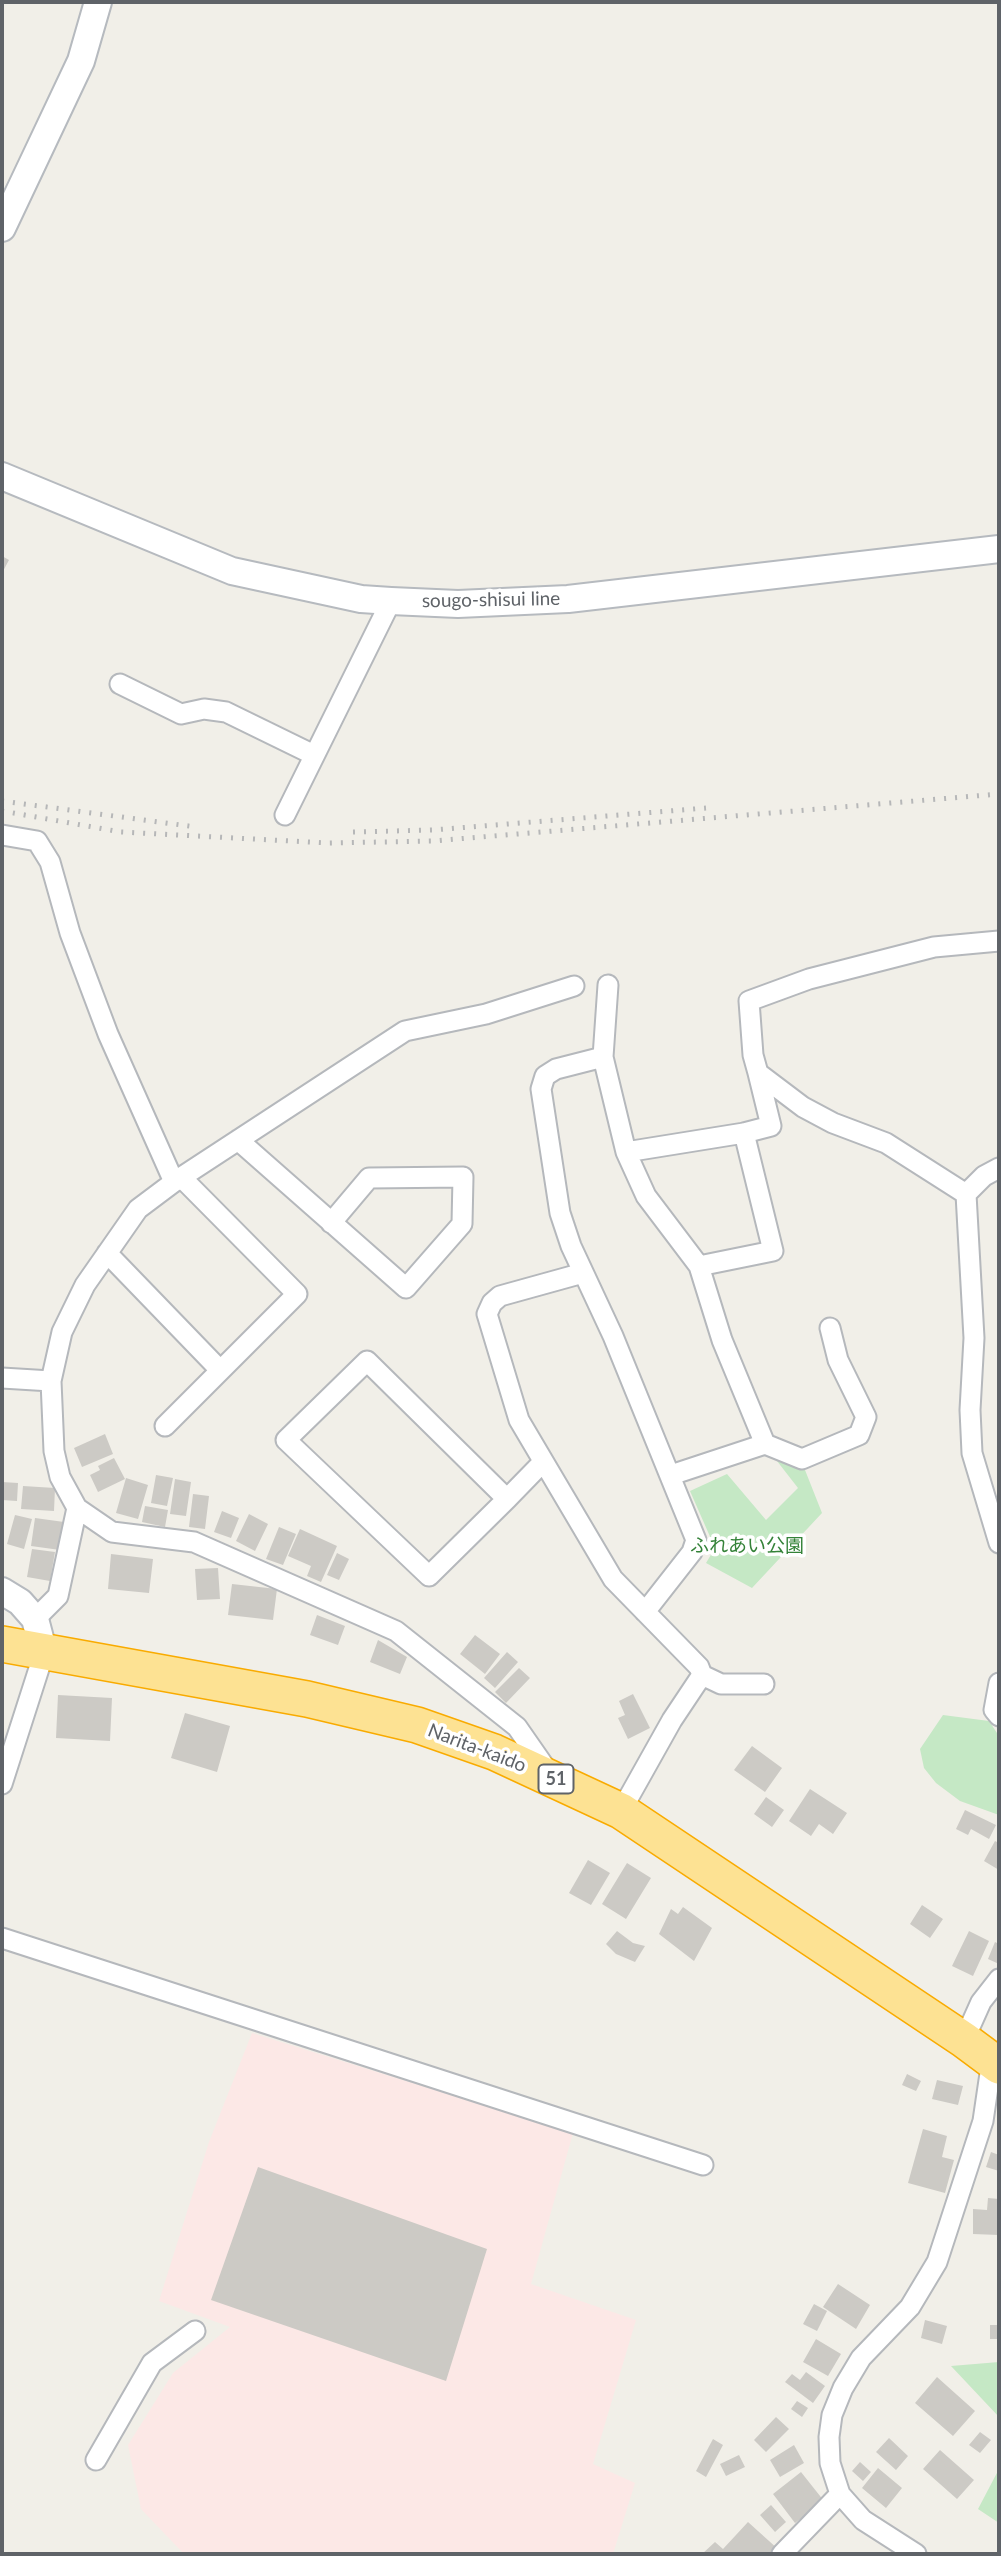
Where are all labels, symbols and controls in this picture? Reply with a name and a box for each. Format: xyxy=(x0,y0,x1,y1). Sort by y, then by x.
street label: sougo-shisui line xyxy=(422,587,560,613)
park label: ふれあい公園 xyxy=(690,1535,804,1557)
street label: Narita-kaido xyxy=(425,1719,529,1777)
road number: 51 xyxy=(538,1764,574,1794)

